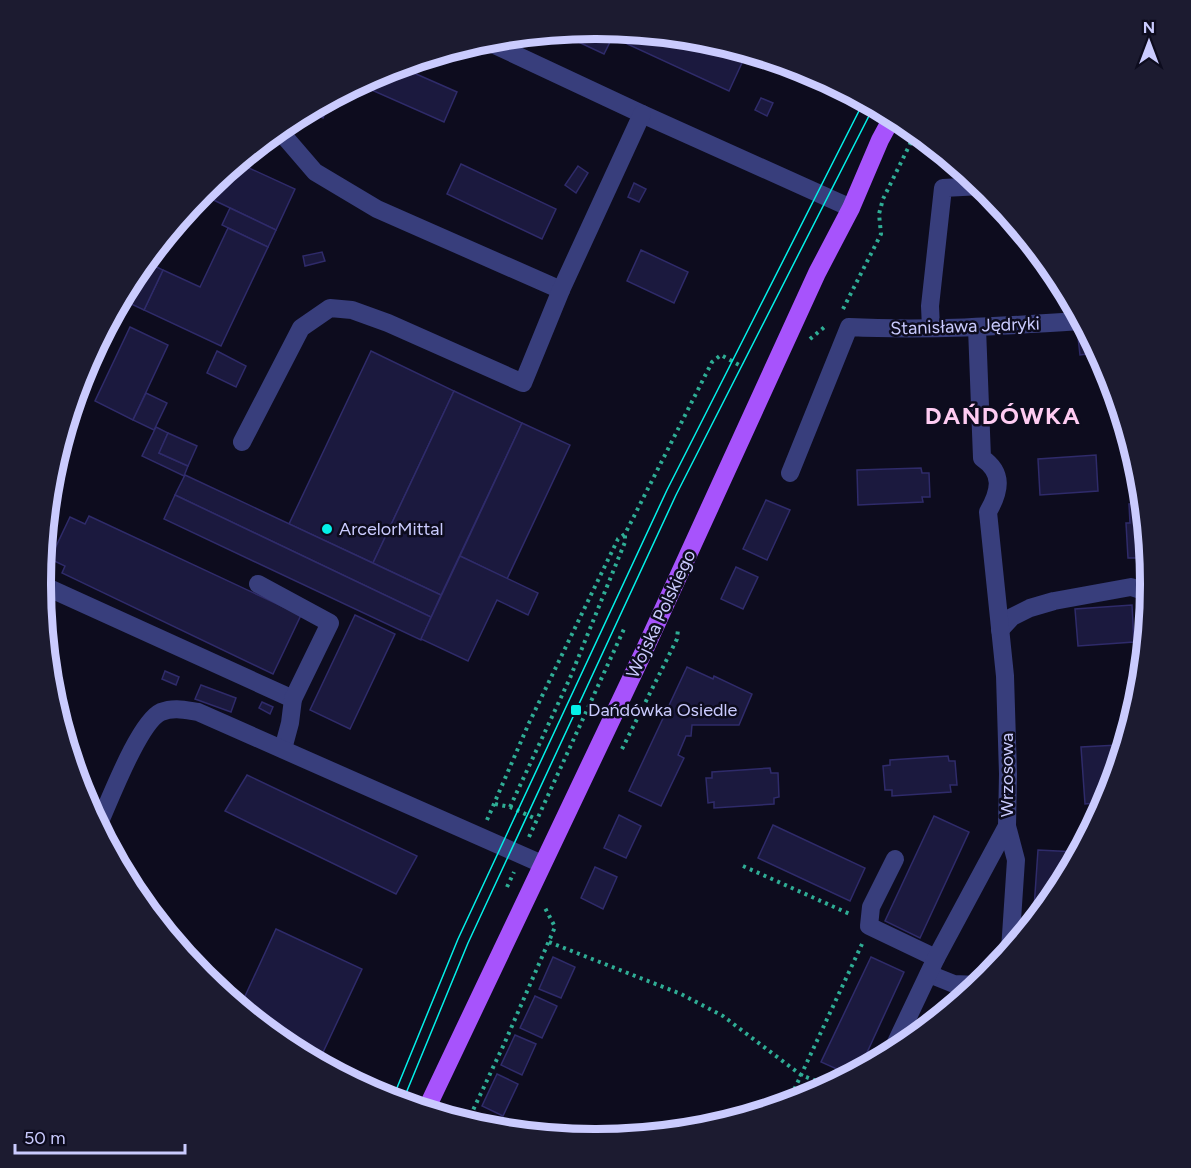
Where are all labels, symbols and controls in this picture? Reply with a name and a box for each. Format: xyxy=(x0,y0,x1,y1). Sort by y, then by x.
north arrow xyxy=(1119,12,1179,72)
text: N xyxy=(1143,18,1155,37)
street label: Stanisława Jędryki xyxy=(890,312,1040,340)
district label: DAŃDÓWKA xyxy=(925,401,1081,430)
place label: ArcelorMittal xyxy=(339,518,443,540)
marker: ArcelorMittal xyxy=(320,522,334,536)
street label: Wojska Polskiego xyxy=(622,546,700,682)
place label: Dańdówka Osiedle xyxy=(588,699,737,721)
marker: Dańdówka Osiedle xyxy=(569,703,583,717)
street label: Wrzosowa xyxy=(996,733,1018,817)
scale bar xyxy=(15,1117,184,1155)
text: 50 m xyxy=(24,1127,66,1149)

